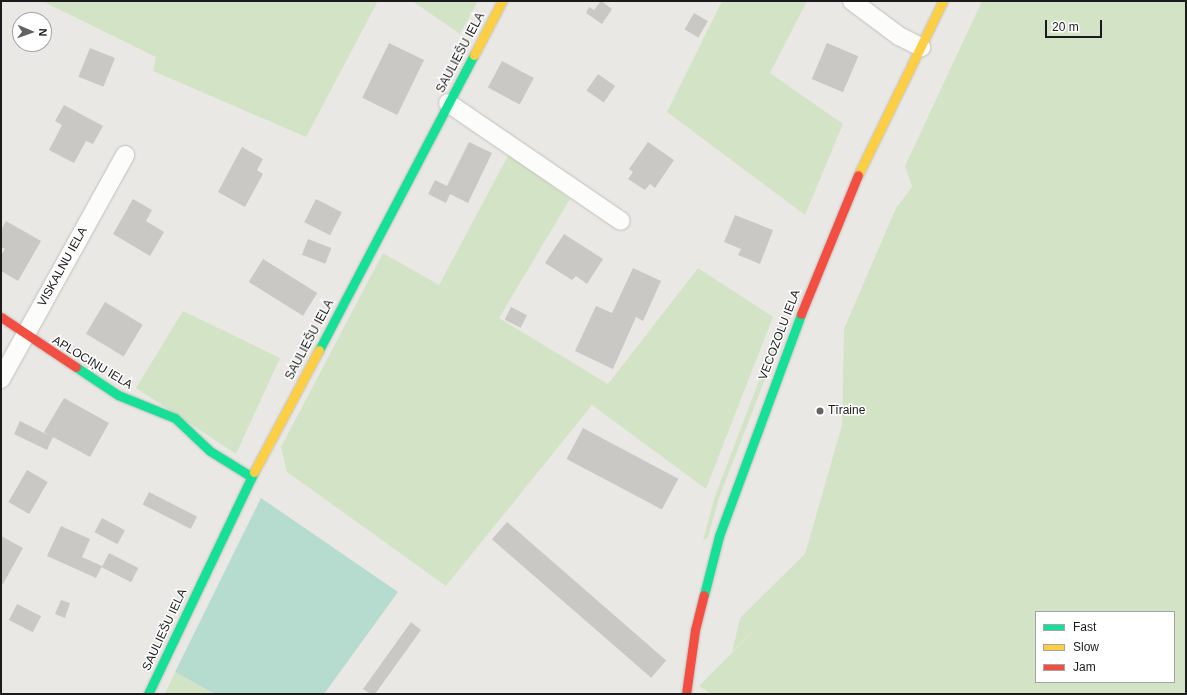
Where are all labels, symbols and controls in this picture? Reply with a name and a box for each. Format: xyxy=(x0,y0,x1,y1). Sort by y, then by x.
street label: SAULIEŠU IELA xyxy=(434,10,488,96)
north arrow xyxy=(12,12,52,52)
scale bar xyxy=(1047,12,1104,38)
text: 20 m xyxy=(1052,20,1079,34)
text: N xyxy=(37,28,49,37)
street label: VISKALNU IELA xyxy=(35,225,91,309)
street label: VECOZOLU IELA xyxy=(756,288,804,382)
street label: SAULIEŠU IELA xyxy=(283,297,337,383)
street label: APLOCIŅU IELA xyxy=(49,333,135,393)
place label: Tīraine xyxy=(828,404,865,418)
marker: Tīraine xyxy=(815,406,825,416)
street label: SAULIEŠU IELA xyxy=(140,587,190,673)
legend xyxy=(1035,611,1175,683)
text: Fast xyxy=(1073,620,1096,634)
text: Slow xyxy=(1073,640,1099,654)
text: Jam xyxy=(1073,660,1096,674)

